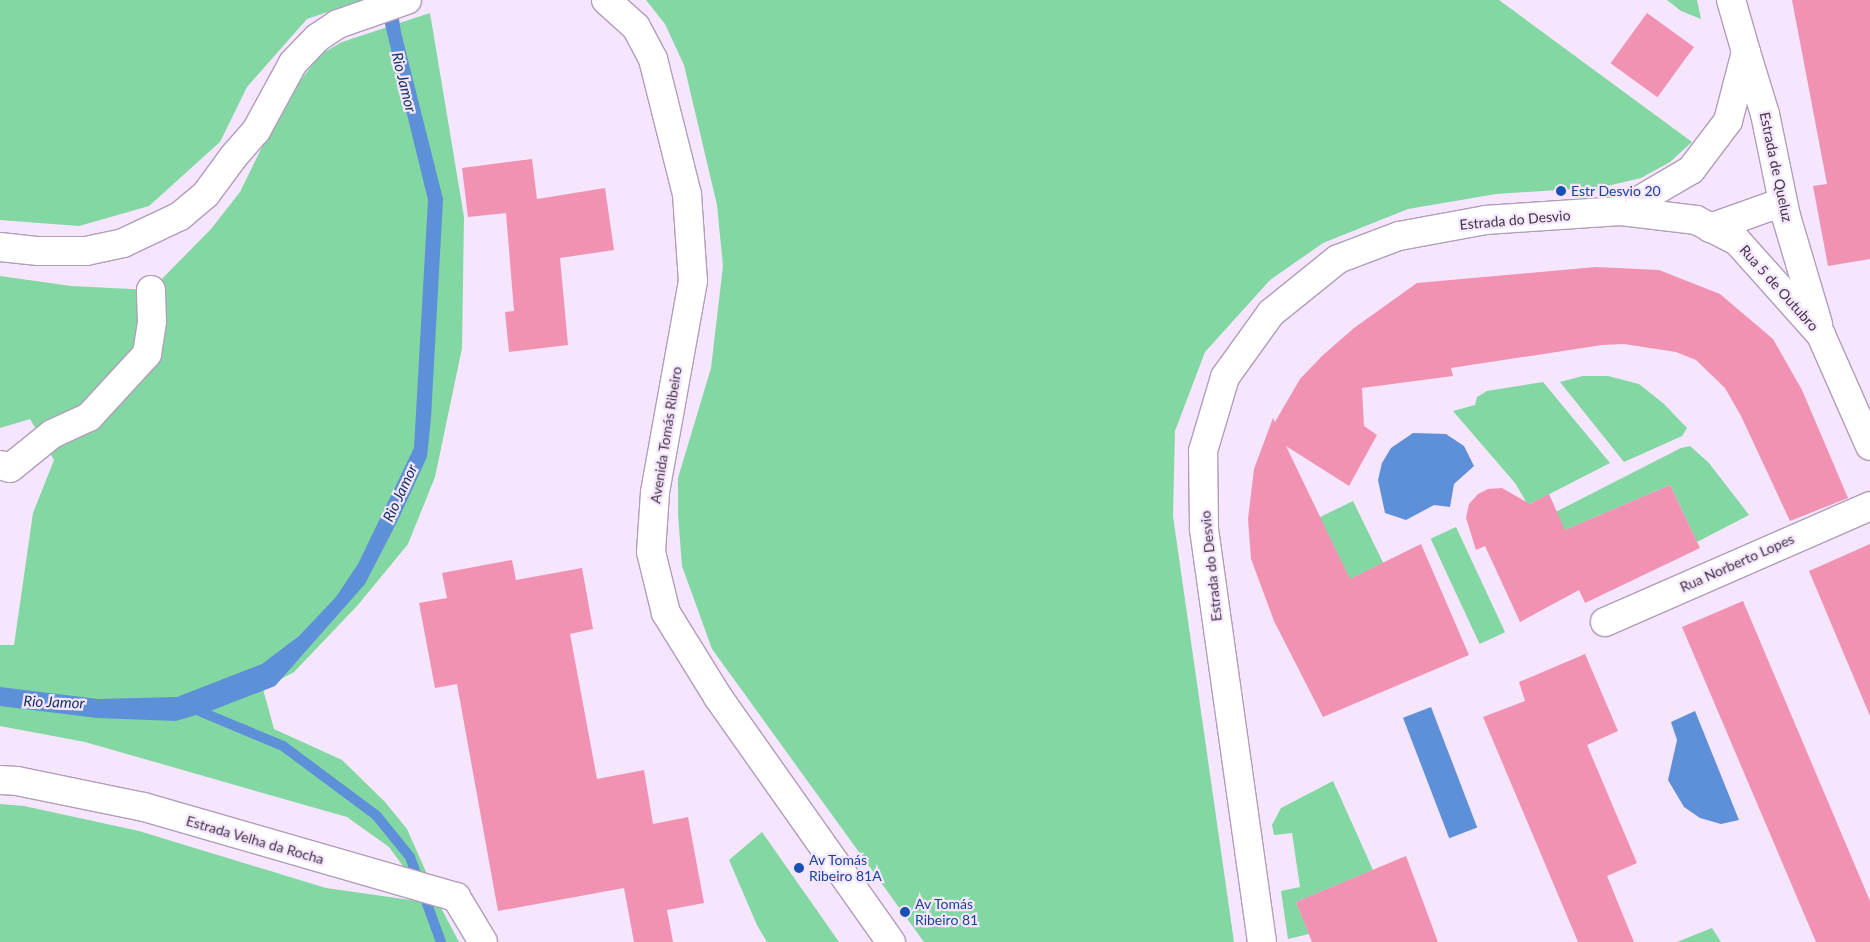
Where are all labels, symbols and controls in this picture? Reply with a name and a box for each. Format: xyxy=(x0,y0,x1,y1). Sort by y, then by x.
water label: Rio Jamor xyxy=(388,50,420,114)
street label: Estrada de Queluz xyxy=(1756,111,1796,223)
place label: Estr Desvio 20 xyxy=(1571,183,1661,199)
marker: Estr Desvio 20 xyxy=(1555,185,1567,197)
street label: Estrada do Desvio xyxy=(1459,207,1571,233)
street label: Rua 5 de Outubro xyxy=(1736,242,1822,334)
street label: Avenida Tomás Ribeiro xyxy=(647,365,685,505)
water label: Rio Jamor xyxy=(379,461,421,525)
street label: Estrada do Desvio xyxy=(1197,510,1225,622)
street label: Rua Norberto Lopes xyxy=(1677,530,1797,596)
water label: Rio Jamor xyxy=(23,692,85,712)
street label: Estrada Velha da Rocha xyxy=(184,812,326,868)
place label: Av Tomás Ribeiro 81A xyxy=(809,852,882,884)
marker: Av Tomás Ribeiro 81A xyxy=(793,862,805,874)
place label: Av Tomás Ribeiro 81 xyxy=(915,896,978,929)
marker: Av Tomás Ribeiro 81 xyxy=(899,906,911,918)

